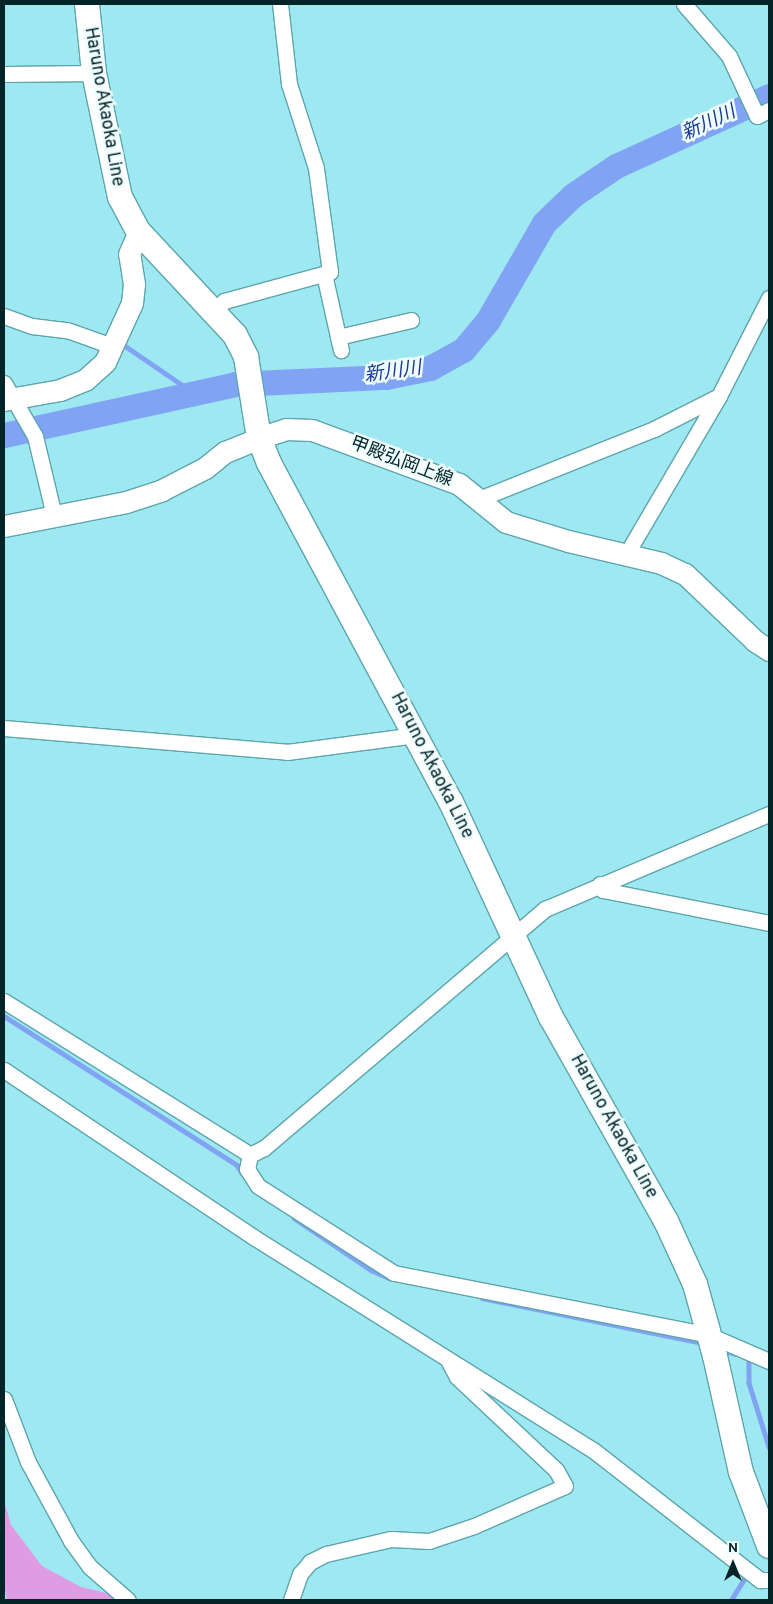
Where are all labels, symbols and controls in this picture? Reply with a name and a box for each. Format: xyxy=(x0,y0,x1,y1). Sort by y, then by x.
street label: Haruno Akaoka Line xyxy=(78,25,128,189)
water label: 新川川 xyxy=(678,102,740,146)
water label: 新川川 xyxy=(363,358,423,388)
street label: 甲殿弘岡上線 xyxy=(347,434,455,492)
street label: Haruno Akaoka Line xyxy=(385,689,477,843)
street label: Haruno Akaoka Line xyxy=(564,1051,662,1203)
north arrow xyxy=(708,1539,758,1589)
text: N xyxy=(728,1540,738,1557)

